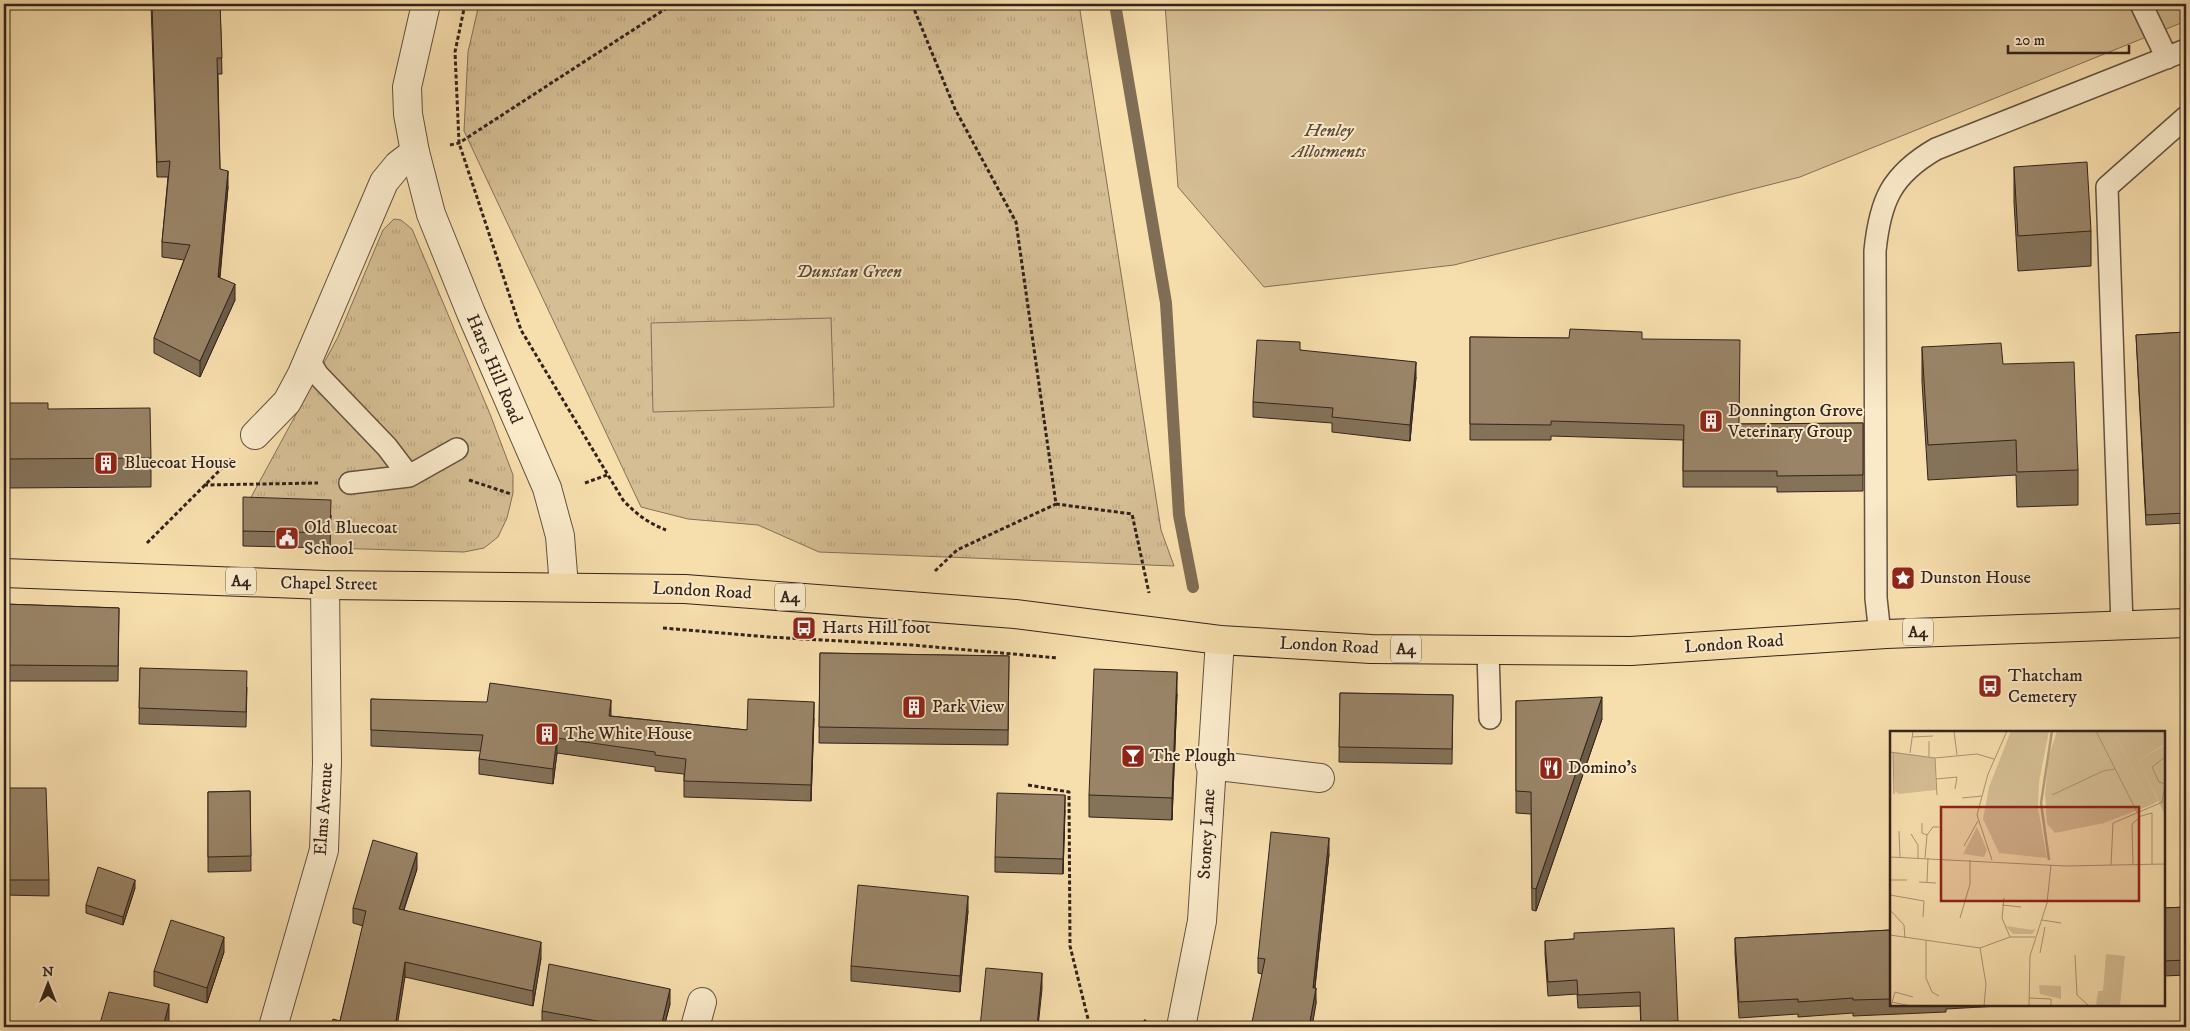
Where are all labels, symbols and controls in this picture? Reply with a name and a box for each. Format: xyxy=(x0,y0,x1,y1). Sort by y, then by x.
scale bar xyxy=(2008,22,2129,54)
text: 20 m xyxy=(2015,31,2045,50)
park label: Henley Allotments xyxy=(1290,120,1366,163)
park label: Dunstan Green xyxy=(796,261,902,283)
street label: Harts Hill Road xyxy=(461,311,527,427)
place label: Donnington Grove Veterinary Group xyxy=(1727,400,1863,443)
building icon: Donnington Grove Veterinary Group xyxy=(1698,408,1724,434)
building icon: Bluecoat House xyxy=(93,450,119,476)
place label: Bluecoat House xyxy=(124,452,236,474)
place label: Old Bluecoat School xyxy=(304,517,398,560)
public building icon: Old Bluecoat School xyxy=(274,525,300,551)
place icon: Dunston House xyxy=(1890,565,1916,591)
place label: Dunston House xyxy=(1920,567,2031,589)
road number: A4 xyxy=(226,568,256,594)
street label: Chapel Street xyxy=(280,572,378,596)
street label: London Road xyxy=(652,577,752,605)
road number: A4 xyxy=(775,584,805,610)
bus stop icon: Harts Hill foot xyxy=(791,615,817,641)
place label: Harts Hill foot xyxy=(822,617,931,639)
road number: A4 xyxy=(1903,618,1933,646)
street label: London Road xyxy=(1684,630,1784,658)
street label: London Road xyxy=(1279,632,1379,660)
road number: A4 xyxy=(1391,636,1421,662)
place label: Thatcham Cemetery xyxy=(2008,665,2083,708)
bus stop icon: Thatcham Cemetery xyxy=(1977,673,2003,699)
building icon: Park View xyxy=(901,694,927,720)
place label: Park View xyxy=(932,696,1005,718)
building icon: The White House xyxy=(534,721,560,747)
place label: The White House xyxy=(564,723,692,745)
inset map xyxy=(1890,731,2165,1006)
bar icon: The Plough xyxy=(1120,743,1146,769)
place label: The Plough xyxy=(1150,745,1236,767)
restaurant icon: Domino's xyxy=(1538,755,1564,781)
place label: Domino's xyxy=(1568,757,1637,779)
street label: Elms Avenue xyxy=(310,762,338,856)
street label: Stoney Lane xyxy=(1194,788,1220,880)
north arrow xyxy=(22,958,72,1008)
text: N xyxy=(42,963,54,981)

